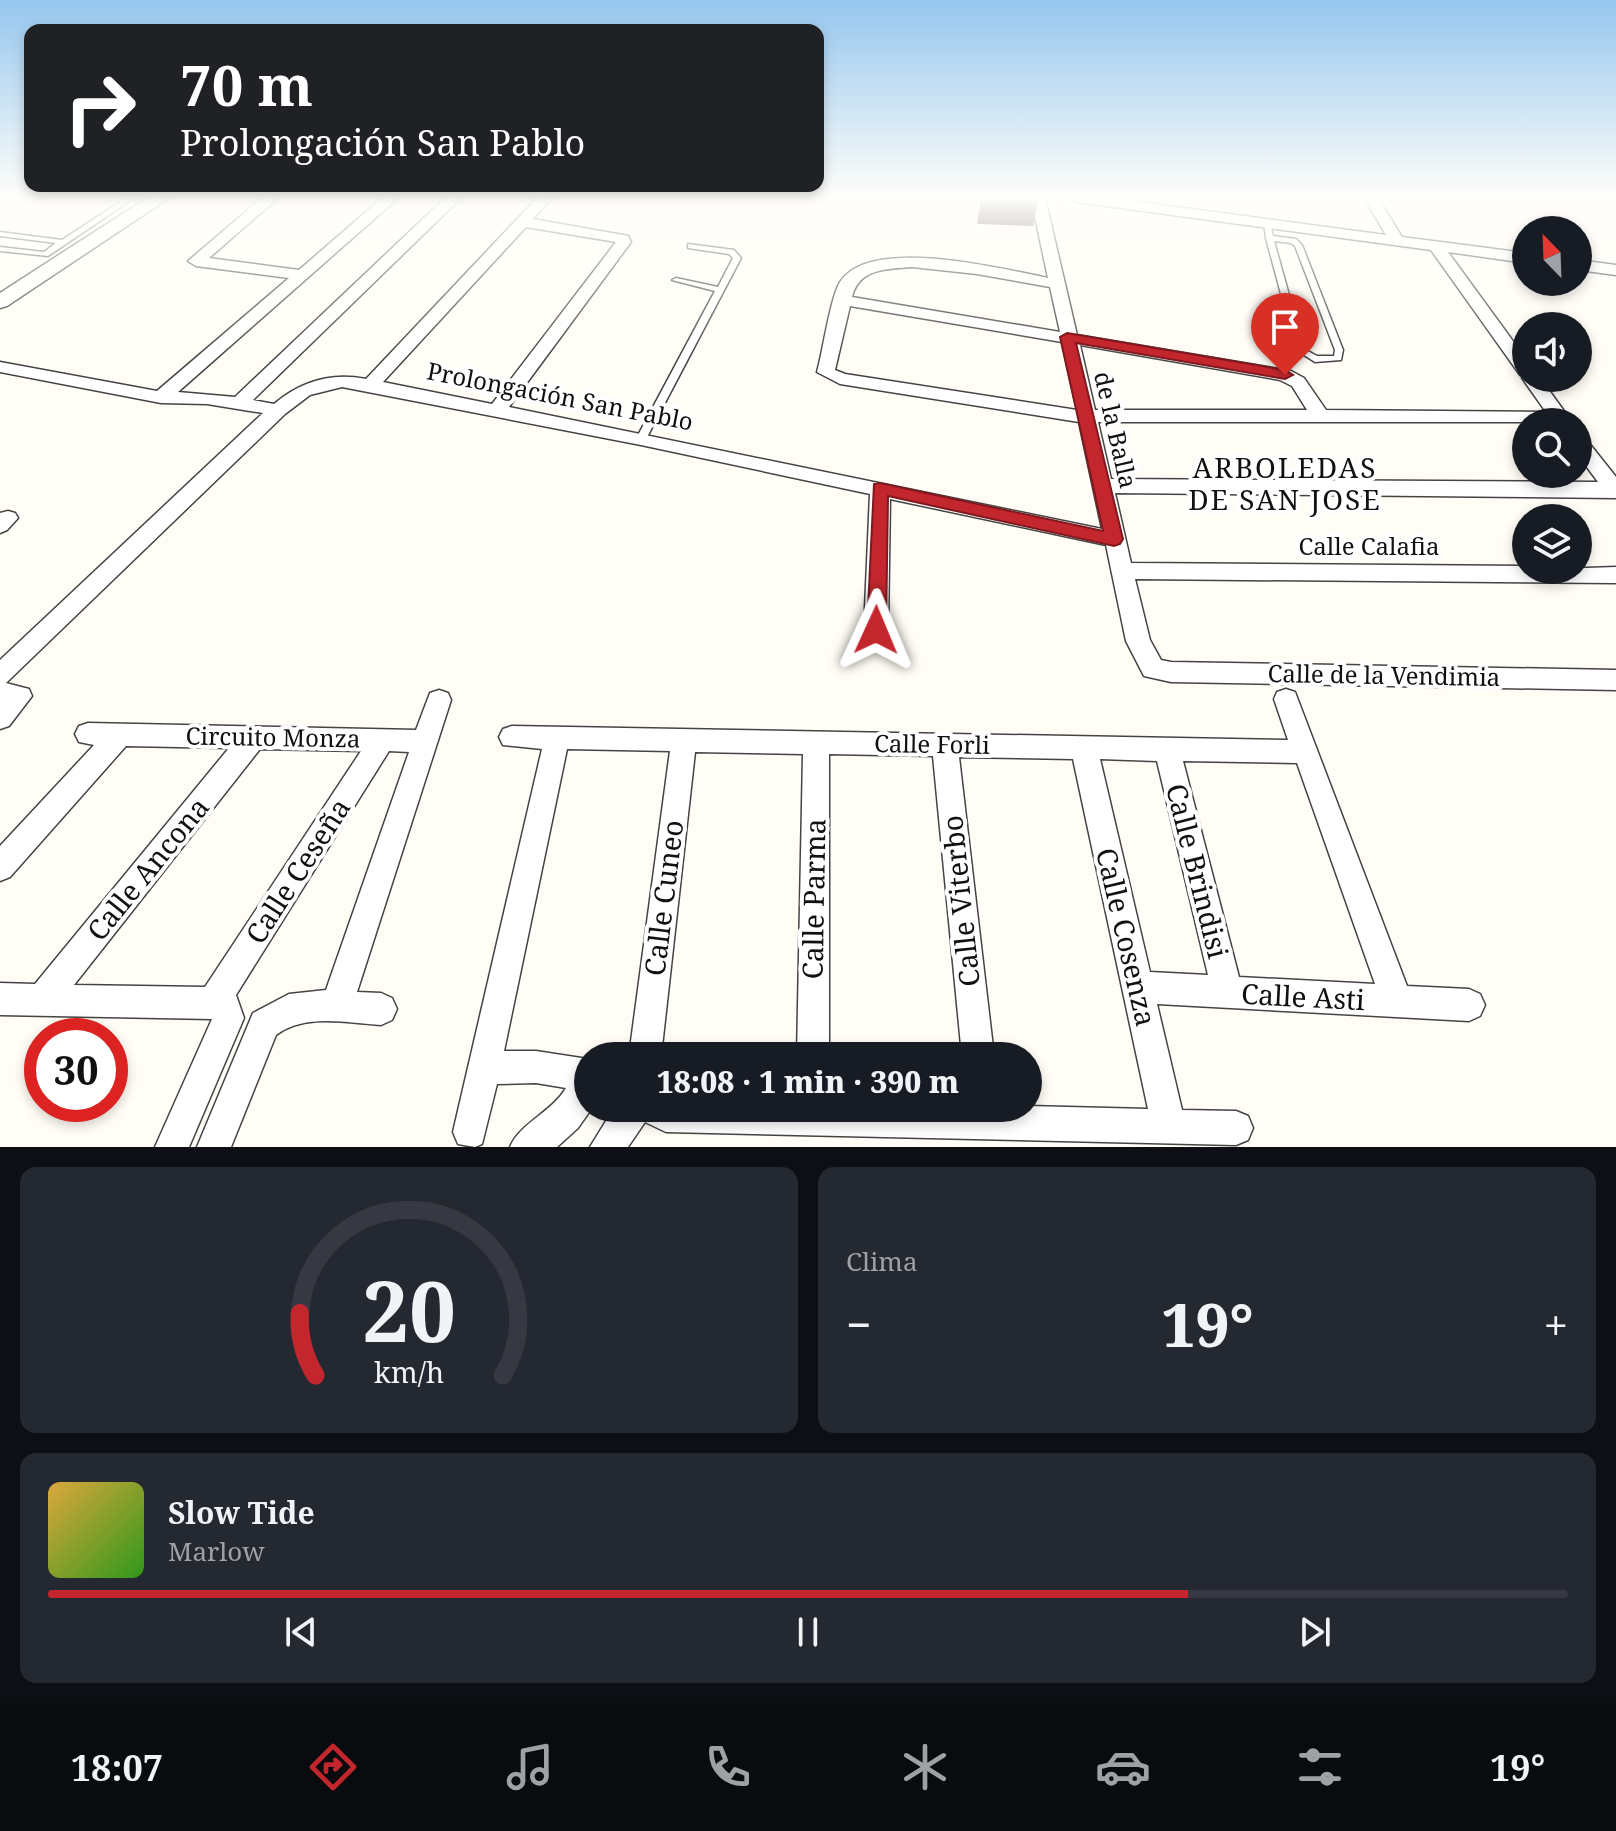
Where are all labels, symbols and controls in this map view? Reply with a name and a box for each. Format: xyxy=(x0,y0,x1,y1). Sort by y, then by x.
text: 70 m xyxy=(180,46,313,122)
icon: right xyxy=(48,56,152,160)
text: Prolongación San Pablo xyxy=(180,118,585,167)
north arrow xyxy=(1512,216,1592,296)
map controls xyxy=(1512,216,1592,584)
pin xyxy=(1251,293,1319,375)
icon: arrive xyxy=(1263,305,1307,349)
button: sound xyxy=(1512,312,1592,392)
street label: Prolongación San Pablo xyxy=(425,354,696,438)
street label: de la Balla xyxy=(1087,368,1146,491)
button: search xyxy=(1512,408,1592,488)
district label: ARBOLEDAS DE SAN JOSE xyxy=(1188,448,1382,518)
button: layers xyxy=(1512,504,1592,584)
street label: Calle Calafia xyxy=(1299,529,1439,562)
position arrow xyxy=(834,588,918,672)
street label: Calle de la Vendimia xyxy=(1267,656,1501,693)
street label: Circuito Monza xyxy=(185,718,361,755)
street label: Calle Forli xyxy=(874,726,990,761)
street label: Calle Brindisi xyxy=(1158,779,1238,962)
street label: Calle Ancona xyxy=(78,789,217,948)
street label: Calle Ceseña xyxy=(236,790,358,950)
street label: Calle Viterbo xyxy=(932,814,988,989)
street label: Calle Cuneo xyxy=(635,818,691,978)
street label: Calle Parma xyxy=(793,818,833,980)
street label: Calle Cosenza xyxy=(1088,844,1166,1030)
street label: Calle Asti xyxy=(1240,974,1366,1018)
speed limit sign: 30 xyxy=(24,1018,128,1122)
text: 18:08 · 1 min · 390 m xyxy=(657,1061,959,1102)
text: Clima xyxy=(846,1243,918,1279)
text: 20 xyxy=(362,1253,456,1366)
text: 19° xyxy=(1161,1283,1253,1365)
text: − xyxy=(846,1294,871,1354)
text: + xyxy=(1543,1294,1568,1354)
text: km/h xyxy=(374,1352,444,1391)
text: Slow Tide xyxy=(168,1492,315,1533)
text: Marlow xyxy=(168,1533,265,1569)
icon: previous xyxy=(279,1610,323,1654)
icon: pause xyxy=(786,1610,830,1654)
icon: next xyxy=(1293,1610,1337,1654)
icon: directions xyxy=(305,1739,361,1795)
icon: music xyxy=(502,1739,558,1795)
icon: phone xyxy=(700,1739,756,1795)
icon: climate xyxy=(897,1739,953,1795)
icon: car xyxy=(1095,1739,1151,1795)
icon: filters xyxy=(1292,1739,1348,1795)
text: 18:07 xyxy=(71,1743,163,1792)
text: 19° xyxy=(1490,1743,1545,1792)

